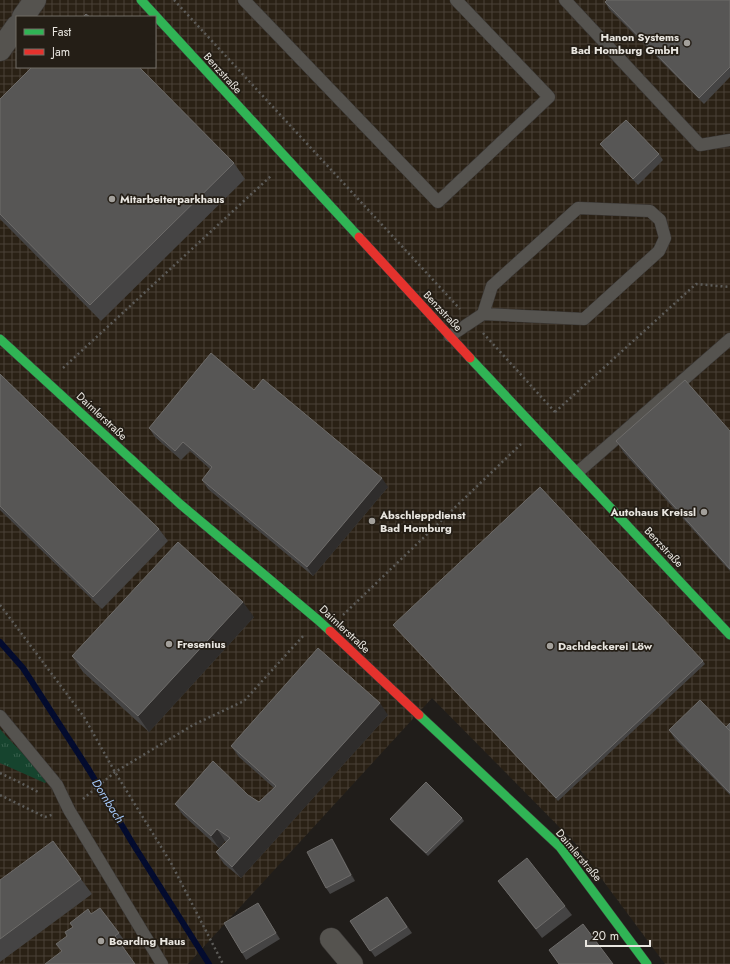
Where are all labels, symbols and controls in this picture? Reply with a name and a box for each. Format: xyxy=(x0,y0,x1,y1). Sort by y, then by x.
legend xyxy=(16,16,156,68)
text: Fast xyxy=(52,23,71,41)
place label: Hanon Systems Bad Homburg GmbH xyxy=(571,29,679,58)
marker: Hanon Systems Bad Homburg GmbH xyxy=(682,38,692,48)
text: Jam xyxy=(50,43,70,61)
street label: Benzstraße xyxy=(200,49,246,97)
place label: Mitarbeiterparkhaus xyxy=(120,191,224,207)
marker: Mitarbeiterparkhaus xyxy=(107,194,117,204)
street label: Benzstraße xyxy=(420,287,466,335)
street label: Daimlerstraße xyxy=(73,388,131,444)
place label: Autohaus Kreissl xyxy=(610,504,696,520)
place label: Abschleppdienst Bad Homburg xyxy=(379,507,466,536)
marker: Autohaus Kreissl xyxy=(699,507,709,517)
marker: Abschleppdienst Bad Homburg xyxy=(367,516,377,526)
street label: Benzstraße xyxy=(641,523,687,571)
street label: Daimlerstraße xyxy=(316,601,374,657)
place label: Fresenius xyxy=(177,636,226,652)
place label: Dachdeckerei Löw xyxy=(558,638,653,654)
marker: Fresenius xyxy=(164,639,174,649)
marker: Dachdeckerei Löw xyxy=(545,641,555,651)
water label: Dornbach xyxy=(87,775,129,827)
street label: Daimlerstraße xyxy=(552,825,606,885)
scale bar xyxy=(586,922,650,948)
text: 20 m xyxy=(592,927,619,945)
place label: Boarding Haus xyxy=(109,933,185,949)
marker: Boarding Haus xyxy=(96,936,106,946)

